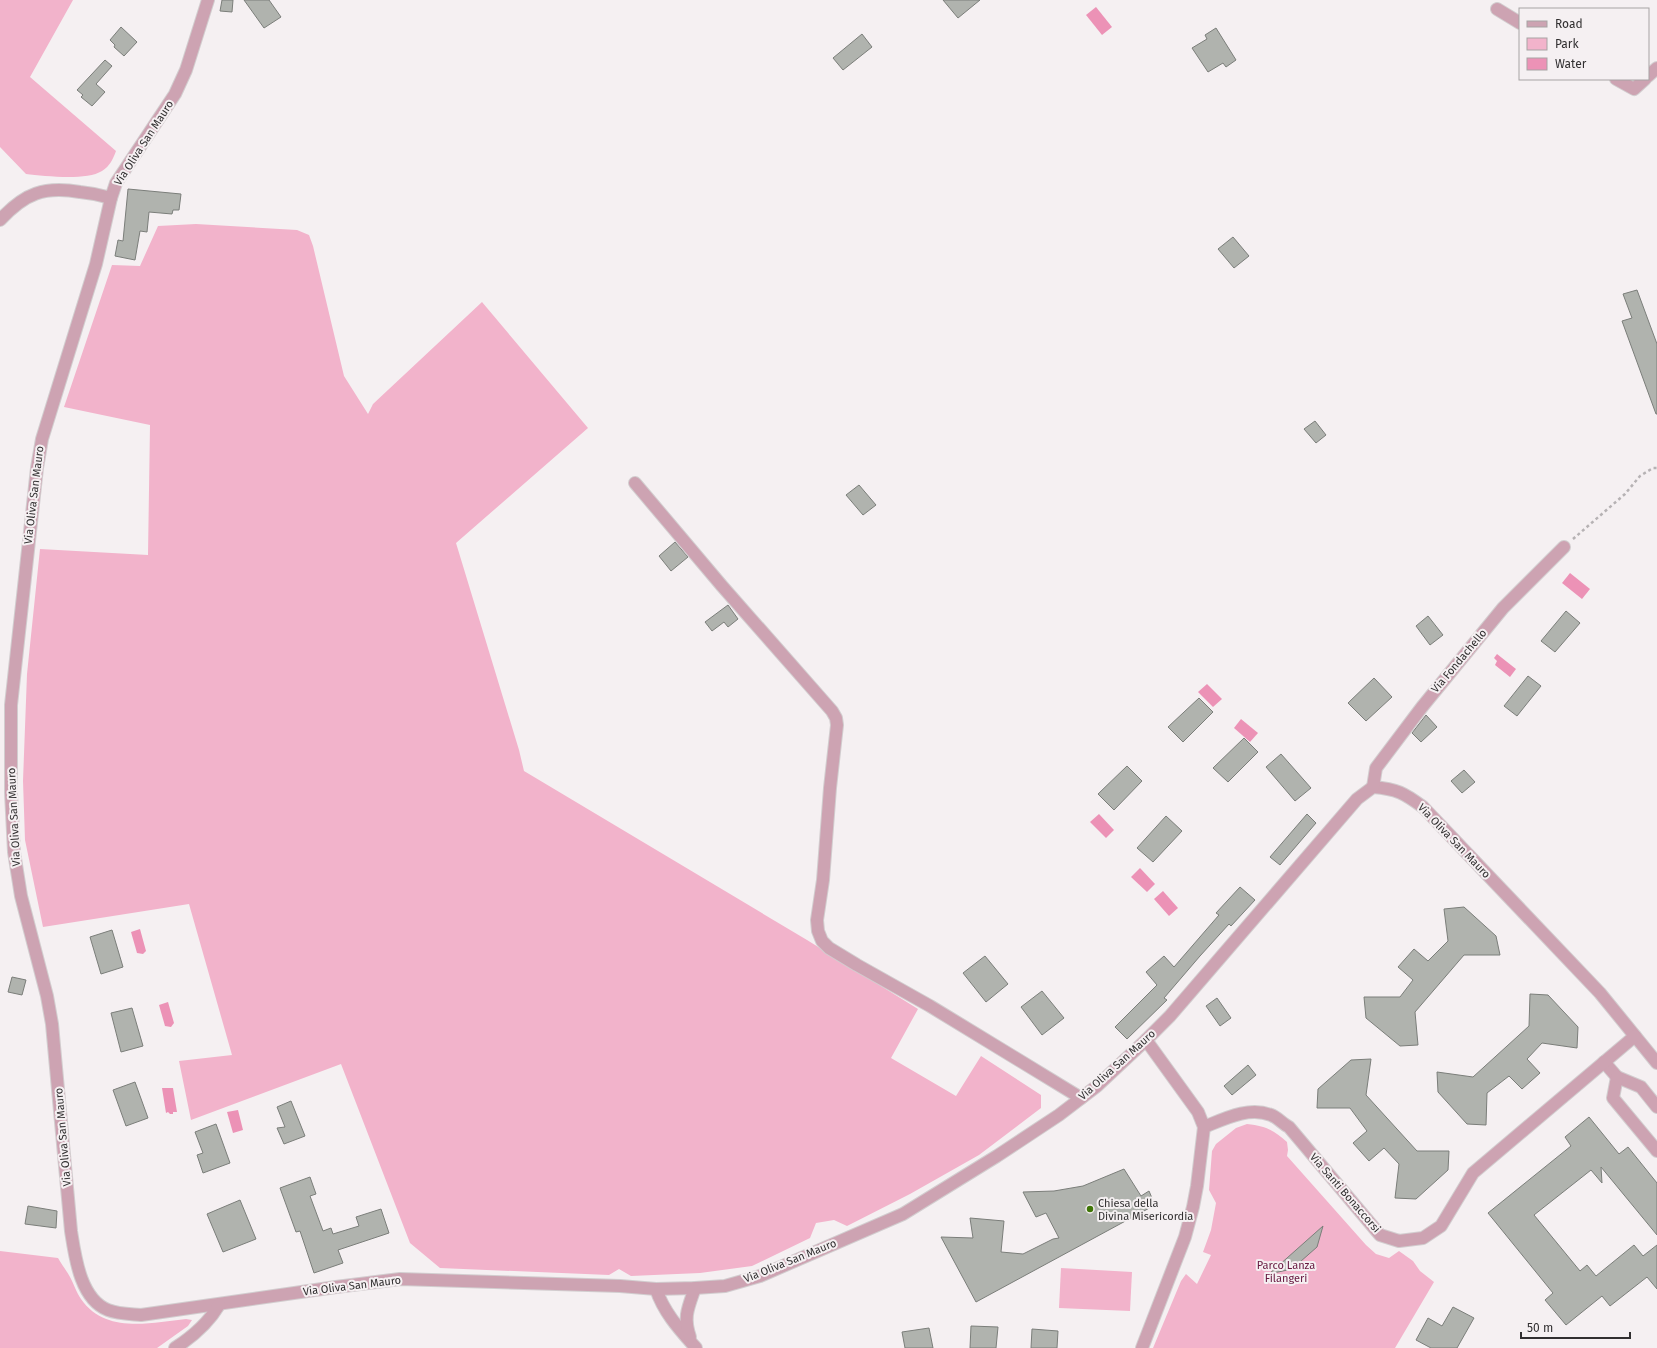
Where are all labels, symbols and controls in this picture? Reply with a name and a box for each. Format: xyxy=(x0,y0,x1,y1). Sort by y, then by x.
legend xyxy=(1519,8,1649,80)
text: Road xyxy=(1555,17,1583,31)
text: Park xyxy=(1555,37,1579,51)
text: Water xyxy=(1555,57,1587,71)
street label: Via Oliva San Mauro xyxy=(112,98,176,188)
street label: Via Oliva San Mauro xyxy=(22,445,46,545)
street label: Via Fondachello xyxy=(1429,627,1489,695)
street label: Via Oliva San Mauro xyxy=(5,767,23,867)
street label: Via Oliva San Mauro xyxy=(1415,801,1493,881)
street label: Via Oliva San Mauro xyxy=(1076,1027,1158,1103)
street label: Via Oliva San Mauro xyxy=(52,1087,74,1187)
street label: Via Santi Bonaccorsi xyxy=(1307,1151,1383,1235)
place label: Chiesa della Divina Misericordia xyxy=(1098,1197,1193,1223)
marker: Chiesa della Divina Misericordia xyxy=(1085,1204,1095,1214)
street label: Via Oliva San Mauro xyxy=(742,1236,838,1286)
park label: Parco Lanza Filangeri xyxy=(1257,1259,1315,1285)
street label: Via Oliva San Mauro xyxy=(302,1274,402,1298)
scale bar xyxy=(1521,1314,1630,1340)
text: 50 m xyxy=(1527,1321,1553,1335)

